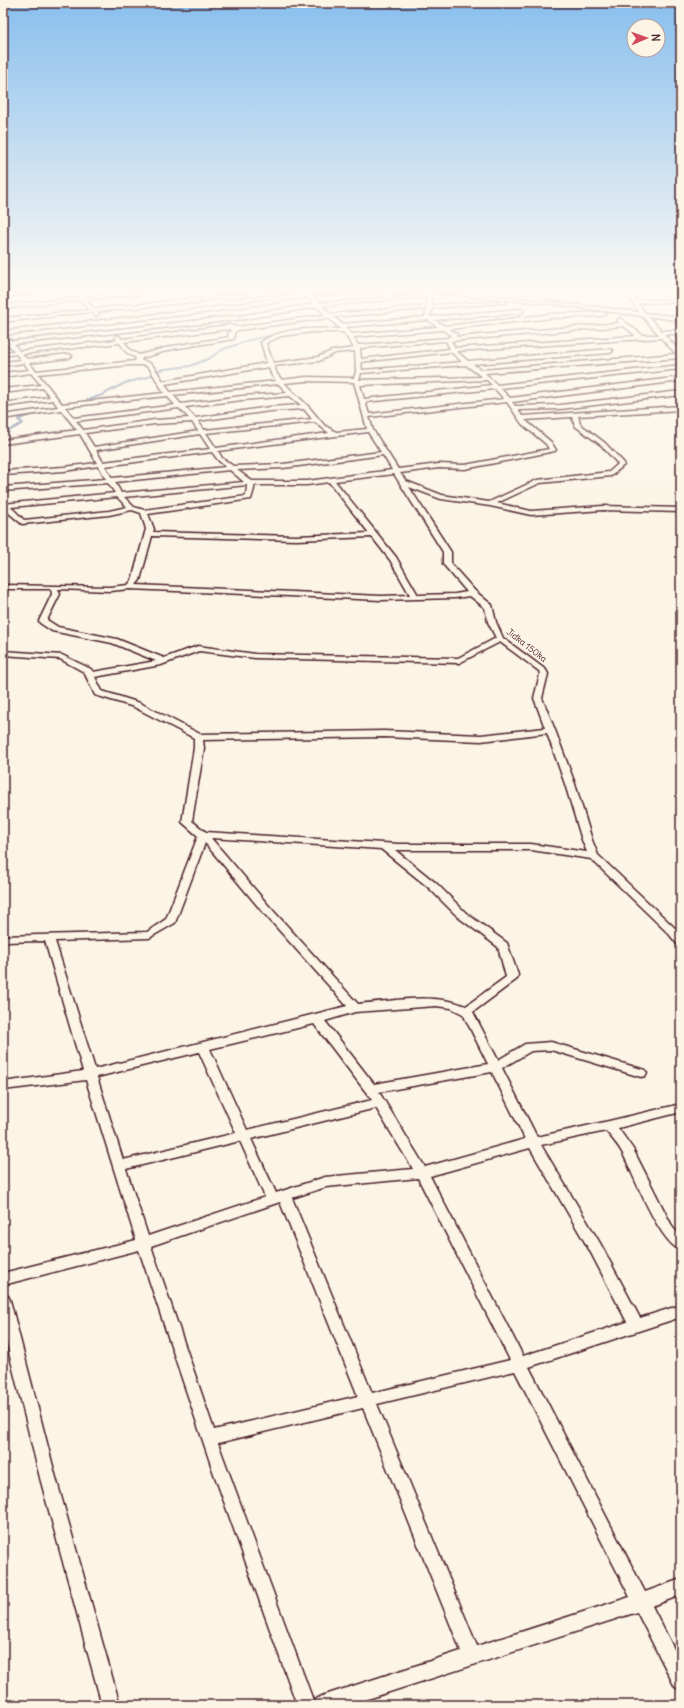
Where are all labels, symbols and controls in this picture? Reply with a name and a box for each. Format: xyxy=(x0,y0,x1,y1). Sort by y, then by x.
north arrow xyxy=(626,18,666,58)
text: N xyxy=(649,34,663,42)
street label: Jidka 150ka xyxy=(505,626,549,664)

